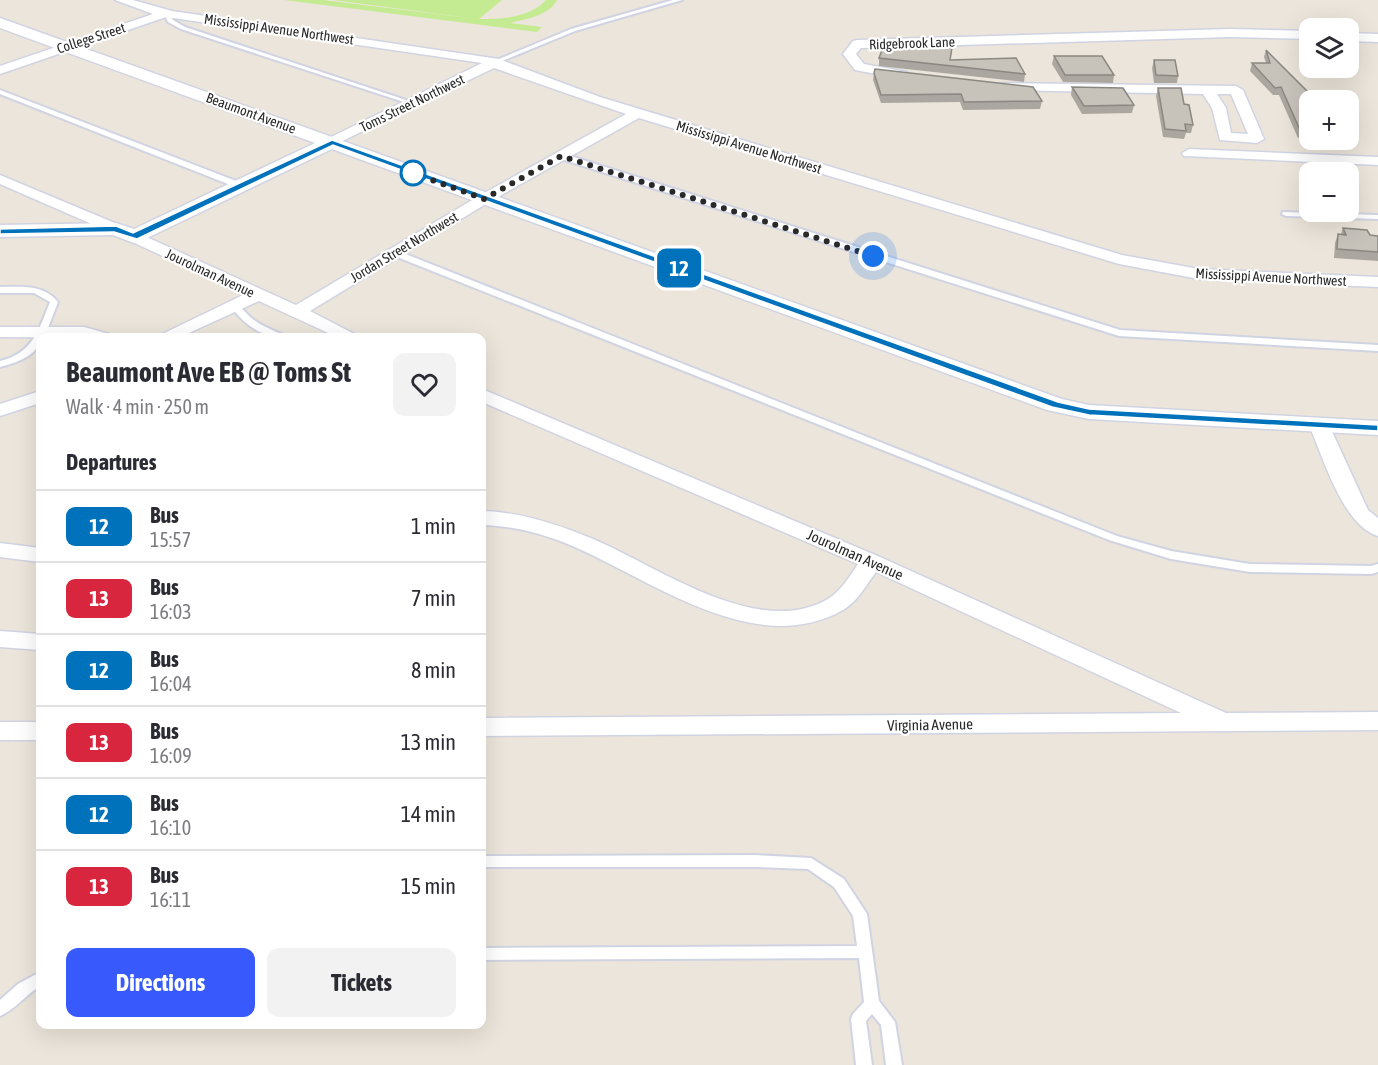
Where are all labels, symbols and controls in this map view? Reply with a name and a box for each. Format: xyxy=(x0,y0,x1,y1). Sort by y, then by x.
street label: Mississippi Avenue Northwest xyxy=(203,11,355,47)
map controls xyxy=(1299,18,1359,222)
button: layers xyxy=(1299,18,1359,78)
street label: College Street xyxy=(55,19,127,57)
street label: Ridgebrook Lane xyxy=(869,34,955,52)
street label: Toms Street Northwest xyxy=(357,71,467,135)
street label: Beaumont Avenue xyxy=(204,89,298,137)
button: + xyxy=(1299,90,1359,150)
street label: Mississippi Avenue Northwest xyxy=(674,117,824,177)
unlabelled marker xyxy=(400,160,426,186)
button: − xyxy=(1299,162,1359,222)
street label: Jordan Street Northwest xyxy=(347,208,461,286)
your location xyxy=(858,241,888,271)
street label: Jourolman Avenue xyxy=(163,245,257,301)
line badge: 12 xyxy=(652,248,706,288)
text: 12 xyxy=(669,256,689,280)
street label: Mississippi Avenue Northwest xyxy=(1195,265,1347,289)
button: heart xyxy=(393,353,456,416)
text: Beaumont Ave EB @ Toms St xyxy=(66,356,351,388)
text: Walk · 4 min · 250 m xyxy=(66,395,209,418)
text: Departures xyxy=(66,449,156,475)
text: Bus xyxy=(150,502,179,528)
text: 1 min xyxy=(411,513,456,539)
text: 12 xyxy=(89,514,109,538)
street label: Jourolman Avenue xyxy=(805,526,906,583)
text: 15:57 xyxy=(150,528,191,551)
text: Bus xyxy=(150,574,179,600)
text: 7 min xyxy=(411,585,456,611)
text: 13 xyxy=(89,586,109,610)
text: 16:03 xyxy=(150,600,192,623)
text: Bus xyxy=(150,646,179,672)
text: 8 min xyxy=(411,657,456,683)
text: 12 xyxy=(89,658,109,682)
text: 16:04 xyxy=(150,672,192,695)
street label: Virginia Avenue xyxy=(887,715,973,734)
text: Bus xyxy=(150,718,179,744)
text: 13 min xyxy=(401,729,456,755)
text: 13 xyxy=(89,730,109,754)
text: 16:09 xyxy=(150,744,192,767)
text: Bus xyxy=(150,790,179,816)
text: 14 min xyxy=(401,801,456,827)
text: 12 xyxy=(89,802,109,826)
text: 16:10 xyxy=(150,816,191,839)
text: Bus xyxy=(150,862,179,888)
text: 15 min xyxy=(401,873,456,899)
text: 13 xyxy=(89,874,109,898)
text: 16:11 xyxy=(150,888,191,911)
button: Directions xyxy=(66,948,255,1017)
button: Tickets xyxy=(267,948,456,1017)

